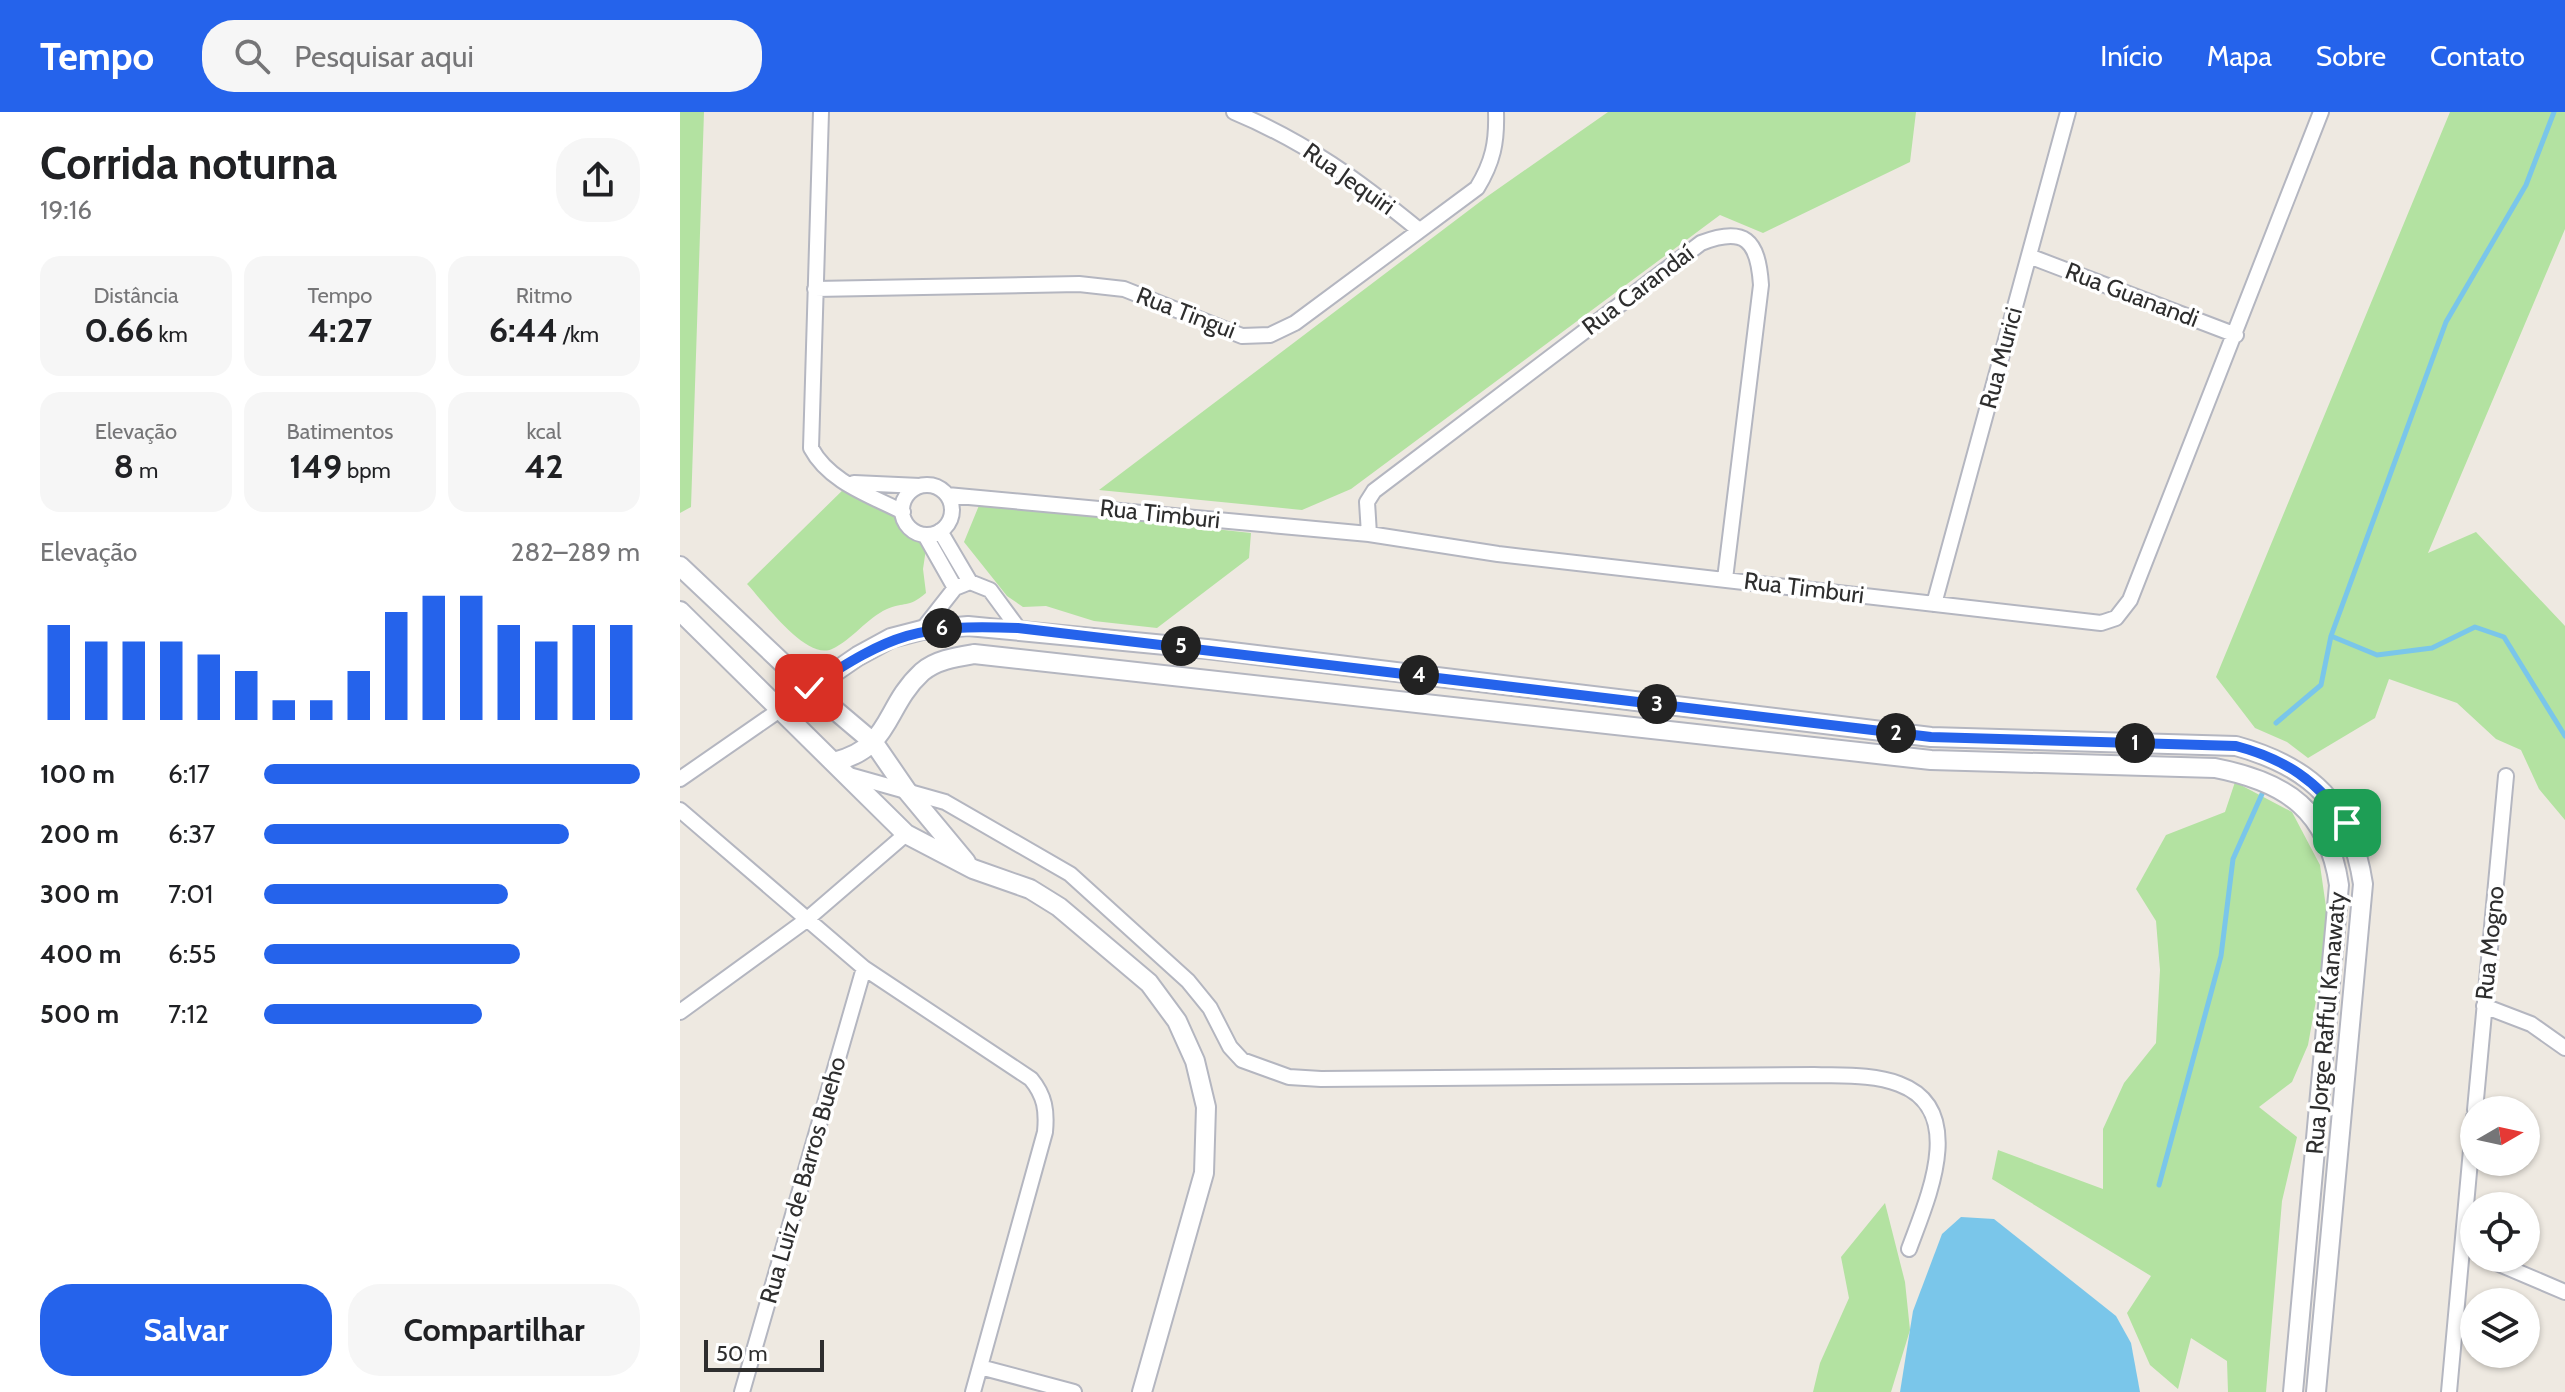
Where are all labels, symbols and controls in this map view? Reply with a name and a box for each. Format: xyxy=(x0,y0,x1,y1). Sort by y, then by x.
search box xyxy=(202,20,762,92)
text: Tempo xyxy=(40,33,154,80)
icon: search xyxy=(230,34,274,78)
text: Pesquisar aqui xyxy=(294,38,474,75)
text: Início xyxy=(2100,39,2163,73)
text: Mapa xyxy=(2207,39,2272,73)
text: Sobre xyxy=(2316,39,2386,73)
text: Contato xyxy=(2430,39,2525,73)
street label: Rua Jequiri xyxy=(1298,136,1401,221)
text: Corrida noturna xyxy=(40,137,337,190)
button: share xyxy=(556,138,640,222)
text: 19:16 xyxy=(40,194,92,226)
street label: Rua Carandaí xyxy=(1576,238,1699,341)
street label: Rua Guanandi xyxy=(2061,256,2203,333)
street label: Rua Tingui xyxy=(1132,280,1240,345)
text: Distância xyxy=(93,282,179,309)
text: Tempo xyxy=(308,282,372,309)
text: Ritmo xyxy=(516,282,572,309)
street label: Rua Murici xyxy=(1973,304,2028,412)
text: 0.66 xyxy=(84,309,154,351)
text: 4:27 xyxy=(308,309,372,351)
text: 6:44 xyxy=(489,309,558,351)
text: km xyxy=(154,321,188,348)
text: /km xyxy=(558,321,599,348)
text: Elevação xyxy=(95,418,177,445)
text: Batimentos xyxy=(287,418,393,445)
text: kcal xyxy=(526,418,562,445)
text: 8 xyxy=(114,445,134,487)
text: 149 xyxy=(289,445,342,487)
text: 42 xyxy=(524,445,564,487)
text: m xyxy=(134,457,158,484)
text: bpm xyxy=(342,457,391,484)
street label: Rua Timburi xyxy=(1098,493,1222,534)
text: Elevação xyxy=(40,536,137,568)
text: 282–289 m xyxy=(511,536,640,568)
street label: Rua Timburi xyxy=(1742,566,1866,609)
pin: 6 xyxy=(922,608,962,648)
text: 6 xyxy=(936,614,948,641)
pin: 5 xyxy=(1161,626,1201,666)
text: 5 xyxy=(1175,632,1187,659)
pin xyxy=(775,654,843,722)
pin: 4 xyxy=(1399,655,1439,695)
text: 4 xyxy=(1412,661,1426,688)
icon: check xyxy=(787,666,831,710)
pin: 3 xyxy=(1637,684,1677,724)
text: 3 xyxy=(1651,690,1663,717)
pin: 2 xyxy=(1876,713,1916,753)
text: 2 xyxy=(1890,719,1902,746)
pin: 1 xyxy=(2115,723,2155,763)
text: 1 xyxy=(2131,729,2139,756)
text: 100 m xyxy=(40,758,115,790)
text: 6:17 xyxy=(168,758,210,790)
pin xyxy=(2313,789,2381,857)
icon: arrive xyxy=(2325,801,2369,845)
text: 200 m xyxy=(40,818,119,850)
text: 6:37 xyxy=(168,818,215,850)
text: 300 m xyxy=(40,878,119,910)
text: 7:01 xyxy=(168,878,213,910)
street label: Rua Mogno xyxy=(2469,884,2510,1001)
street label: Rua Jorge Rafful Kanawaty xyxy=(2300,890,2351,1155)
text: 400 m xyxy=(40,938,121,970)
text: 6:55 xyxy=(168,938,216,970)
text: 500 m xyxy=(40,998,119,1030)
text: 7:12 xyxy=(168,998,209,1030)
street label: Rua Luiz de Barros Bueho xyxy=(753,1053,852,1307)
north arrow xyxy=(2460,1096,2540,1176)
map controls xyxy=(2460,1096,2540,1368)
button: locate xyxy=(2460,1192,2540,1272)
button: Salvar xyxy=(40,1284,332,1376)
button: Compartilhar xyxy=(348,1284,640,1376)
button: layers xyxy=(2460,1288,2540,1368)
scale bar xyxy=(704,1336,824,1372)
text: 50 m xyxy=(716,1340,768,1367)

